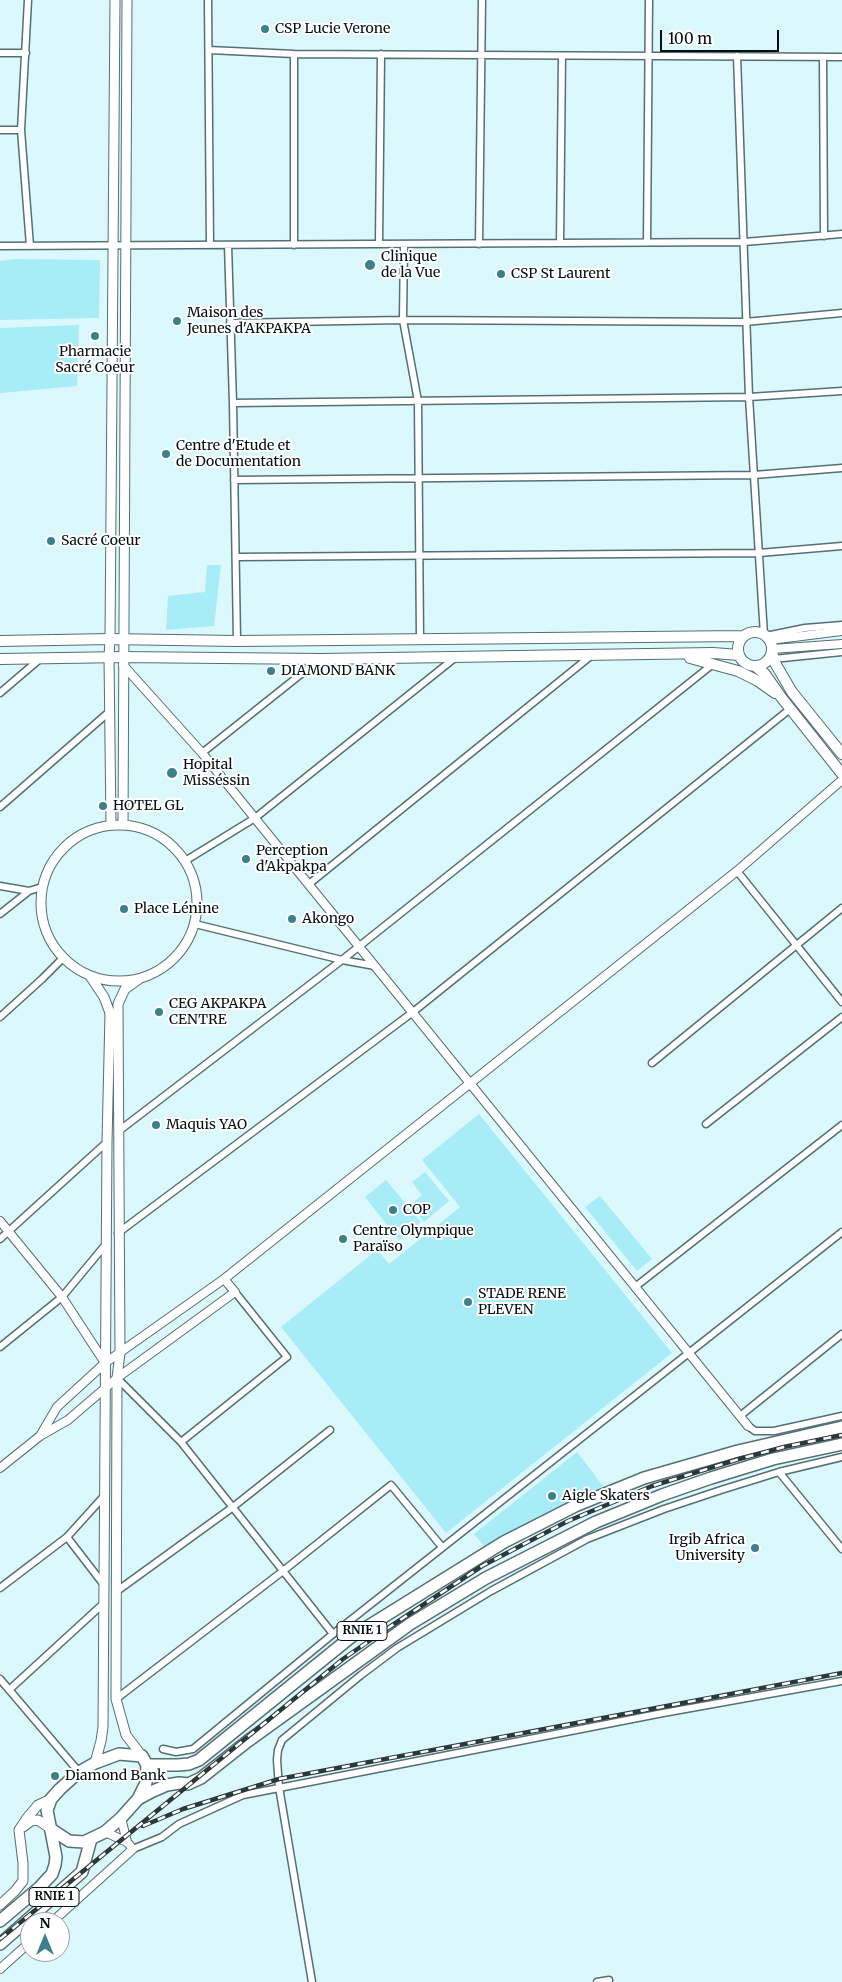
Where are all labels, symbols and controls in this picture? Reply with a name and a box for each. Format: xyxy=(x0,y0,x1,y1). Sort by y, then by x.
scale bar xyxy=(662,20,781,52)
place label: CSP Lucie Verone xyxy=(275,21,390,37)
marker: CSP Lucie Verone xyxy=(259,23,271,35)
text: 100 m xyxy=(668,29,712,48)
place label: Clinique de la Vue xyxy=(381,249,440,282)
marker: Clinique de la Vue xyxy=(363,258,377,272)
place label: CSP St Laurent xyxy=(511,266,610,282)
marker: CSP St Laurent xyxy=(495,268,507,280)
place label: Maison des Jeunes d'AKPAKPA xyxy=(187,305,311,338)
marker: Maison des Jeunes d'AKPAKPA xyxy=(171,315,183,327)
marker: Pharmacie Sacré Coeur xyxy=(89,330,101,342)
place label: Pharmacie Sacré Coeur xyxy=(55,344,135,377)
place label: Centre d'Etude et de Documentation xyxy=(176,438,301,471)
marker: Centre d'Etude et de Documentation xyxy=(160,448,172,460)
place label: Sacré Coeur xyxy=(61,533,141,549)
marker: Sacré Coeur xyxy=(45,535,57,547)
place label: DIAMOND BANK xyxy=(281,663,395,679)
marker: DIAMOND BANK xyxy=(265,665,277,677)
place label: Hopital Misséssin xyxy=(183,757,250,790)
marker: Hopital Misséssin xyxy=(165,766,179,780)
place label: HOTEL GL xyxy=(113,798,184,814)
marker: HOTEL GL xyxy=(97,800,109,812)
place label: Perception d'Akpakpa xyxy=(256,843,328,876)
marker: Perception d'Akpakpa xyxy=(240,853,252,865)
place label: Place Lénine xyxy=(134,901,219,917)
marker: Place Lénine xyxy=(118,903,130,915)
place label: Akongo xyxy=(302,911,354,927)
marker: Akongo xyxy=(286,913,298,925)
place label: CEG AKPAKPA CENTRE xyxy=(169,996,266,1028)
marker: CEG AKPAKPA CENTRE xyxy=(153,1006,165,1018)
place label: Maquis YAO xyxy=(166,1117,247,1133)
marker: Maquis YAO xyxy=(150,1119,162,1131)
place label: COP xyxy=(403,1202,431,1218)
marker: COP xyxy=(387,1204,399,1216)
place label: Centre Olympique Paraïso xyxy=(353,1223,474,1256)
marker: Centre Olympique Paraïso xyxy=(337,1233,349,1245)
place label: STADE RENE PLEVEN xyxy=(478,1286,566,1318)
marker: STADE RENE PLEVEN xyxy=(462,1296,474,1308)
place label: Aigle Skaters xyxy=(562,1488,650,1504)
marker: Aigle Skaters xyxy=(546,1490,558,1502)
place label: Irgib Africa University xyxy=(669,1532,745,1564)
marker: Irgib Africa University xyxy=(749,1542,761,1554)
road number: RNIE 1 xyxy=(337,1622,387,1640)
place label: Diamond Bank xyxy=(65,1768,166,1784)
marker: Diamond Bank xyxy=(49,1770,61,1782)
road number: RNIE 1 xyxy=(29,1888,79,1906)
north arrow xyxy=(20,1912,70,1962)
text: N xyxy=(39,1914,51,1932)

